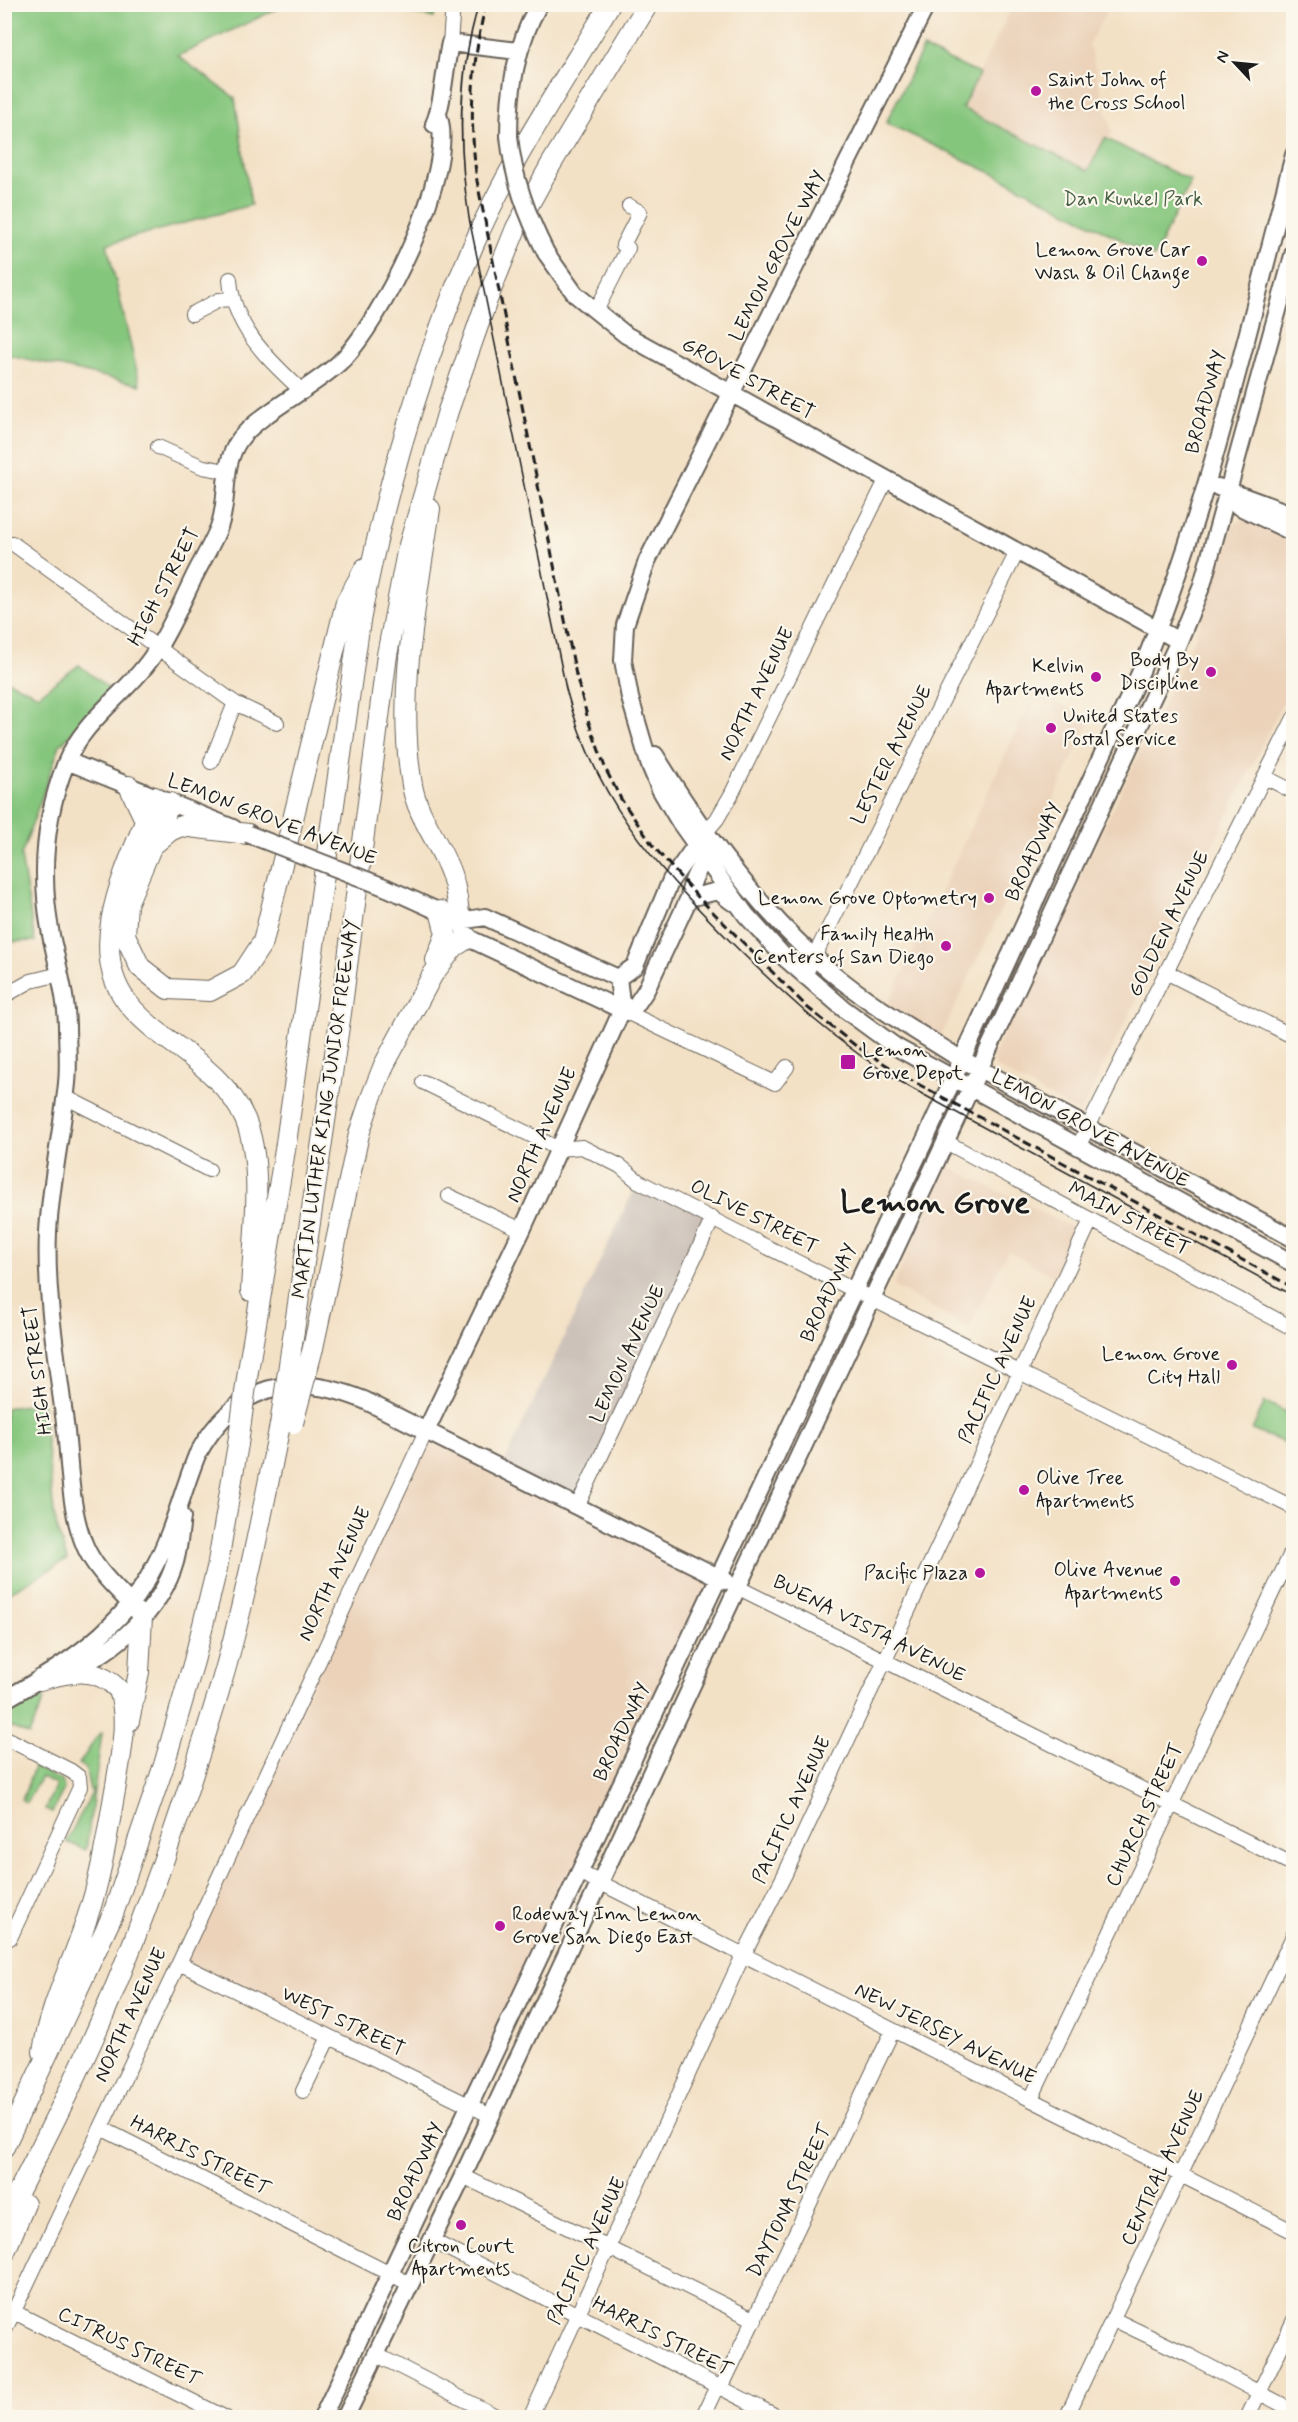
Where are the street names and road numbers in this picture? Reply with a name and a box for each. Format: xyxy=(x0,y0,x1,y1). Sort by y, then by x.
street label: LEMON GROVE WAY xyxy=(723,166,833,346)
street label: GROVE STREET xyxy=(677,331,819,427)
street label: BROADWAY xyxy=(1179,347,1233,457)
street label: HIGH STREET xyxy=(121,523,207,651)
street label: NORTH AVENUE xyxy=(713,623,801,765)
street label: LESTER AVENUE xyxy=(845,681,939,829)
street label: LEMON GROVE AVENUE xyxy=(163,768,381,872)
street label: BROADWAY xyxy=(999,798,1069,906)
street label: GOLDEN AVENUE xyxy=(1122,847,1216,1001)
street label: MARTIN LUTHER KING JUNIOR FREEWAY xyxy=(286,918,366,1300)
street label: NORTH AVENUE xyxy=(500,1063,584,1207)
street label: LEMON GROVE AVENUE xyxy=(986,1063,1194,1195)
street label: OLIVE STREET xyxy=(685,1173,823,1261)
street label: MAIN STREET xyxy=(1063,1176,1195,1262)
street label: BROADWAY xyxy=(794,1239,864,1347)
street label: LEMON AVENUE xyxy=(584,1280,672,1428)
street label: PACIFIC AVENUE xyxy=(952,1292,1044,1448)
street label: HIGH STREET xyxy=(17,1303,59,1437)
street label: NORTH AVENUE xyxy=(292,1502,378,1646)
street label: BUENA VISTA AVENUE xyxy=(768,1569,970,1689)
street label: BROADWAY xyxy=(587,1678,657,1786)
street label: PACIFIC AVENUE xyxy=(746,1732,838,1888)
street label: CHURCH STREET xyxy=(1100,1739,1190,1891)
street label: NORTH AVENUE xyxy=(88,1943,174,2087)
street label: NEW JERSEY AVENUE xyxy=(850,1977,1040,2091)
street label: WEST STREET xyxy=(277,1980,409,2064)
street label: CENTRAL AVENUE xyxy=(1115,2086,1211,2250)
street label: HARRIS STREET xyxy=(125,2109,276,2204)
street label: BROADWAY xyxy=(381,2118,451,2226)
street label: DAYTONA STREET xyxy=(741,2118,840,2282)
street label: PACIFIC AVENUE xyxy=(541,2173,633,2329)
street label: HARRIS STREET xyxy=(587,2290,738,2385)
street label: CITRUS STREET xyxy=(53,2301,206,2394)

